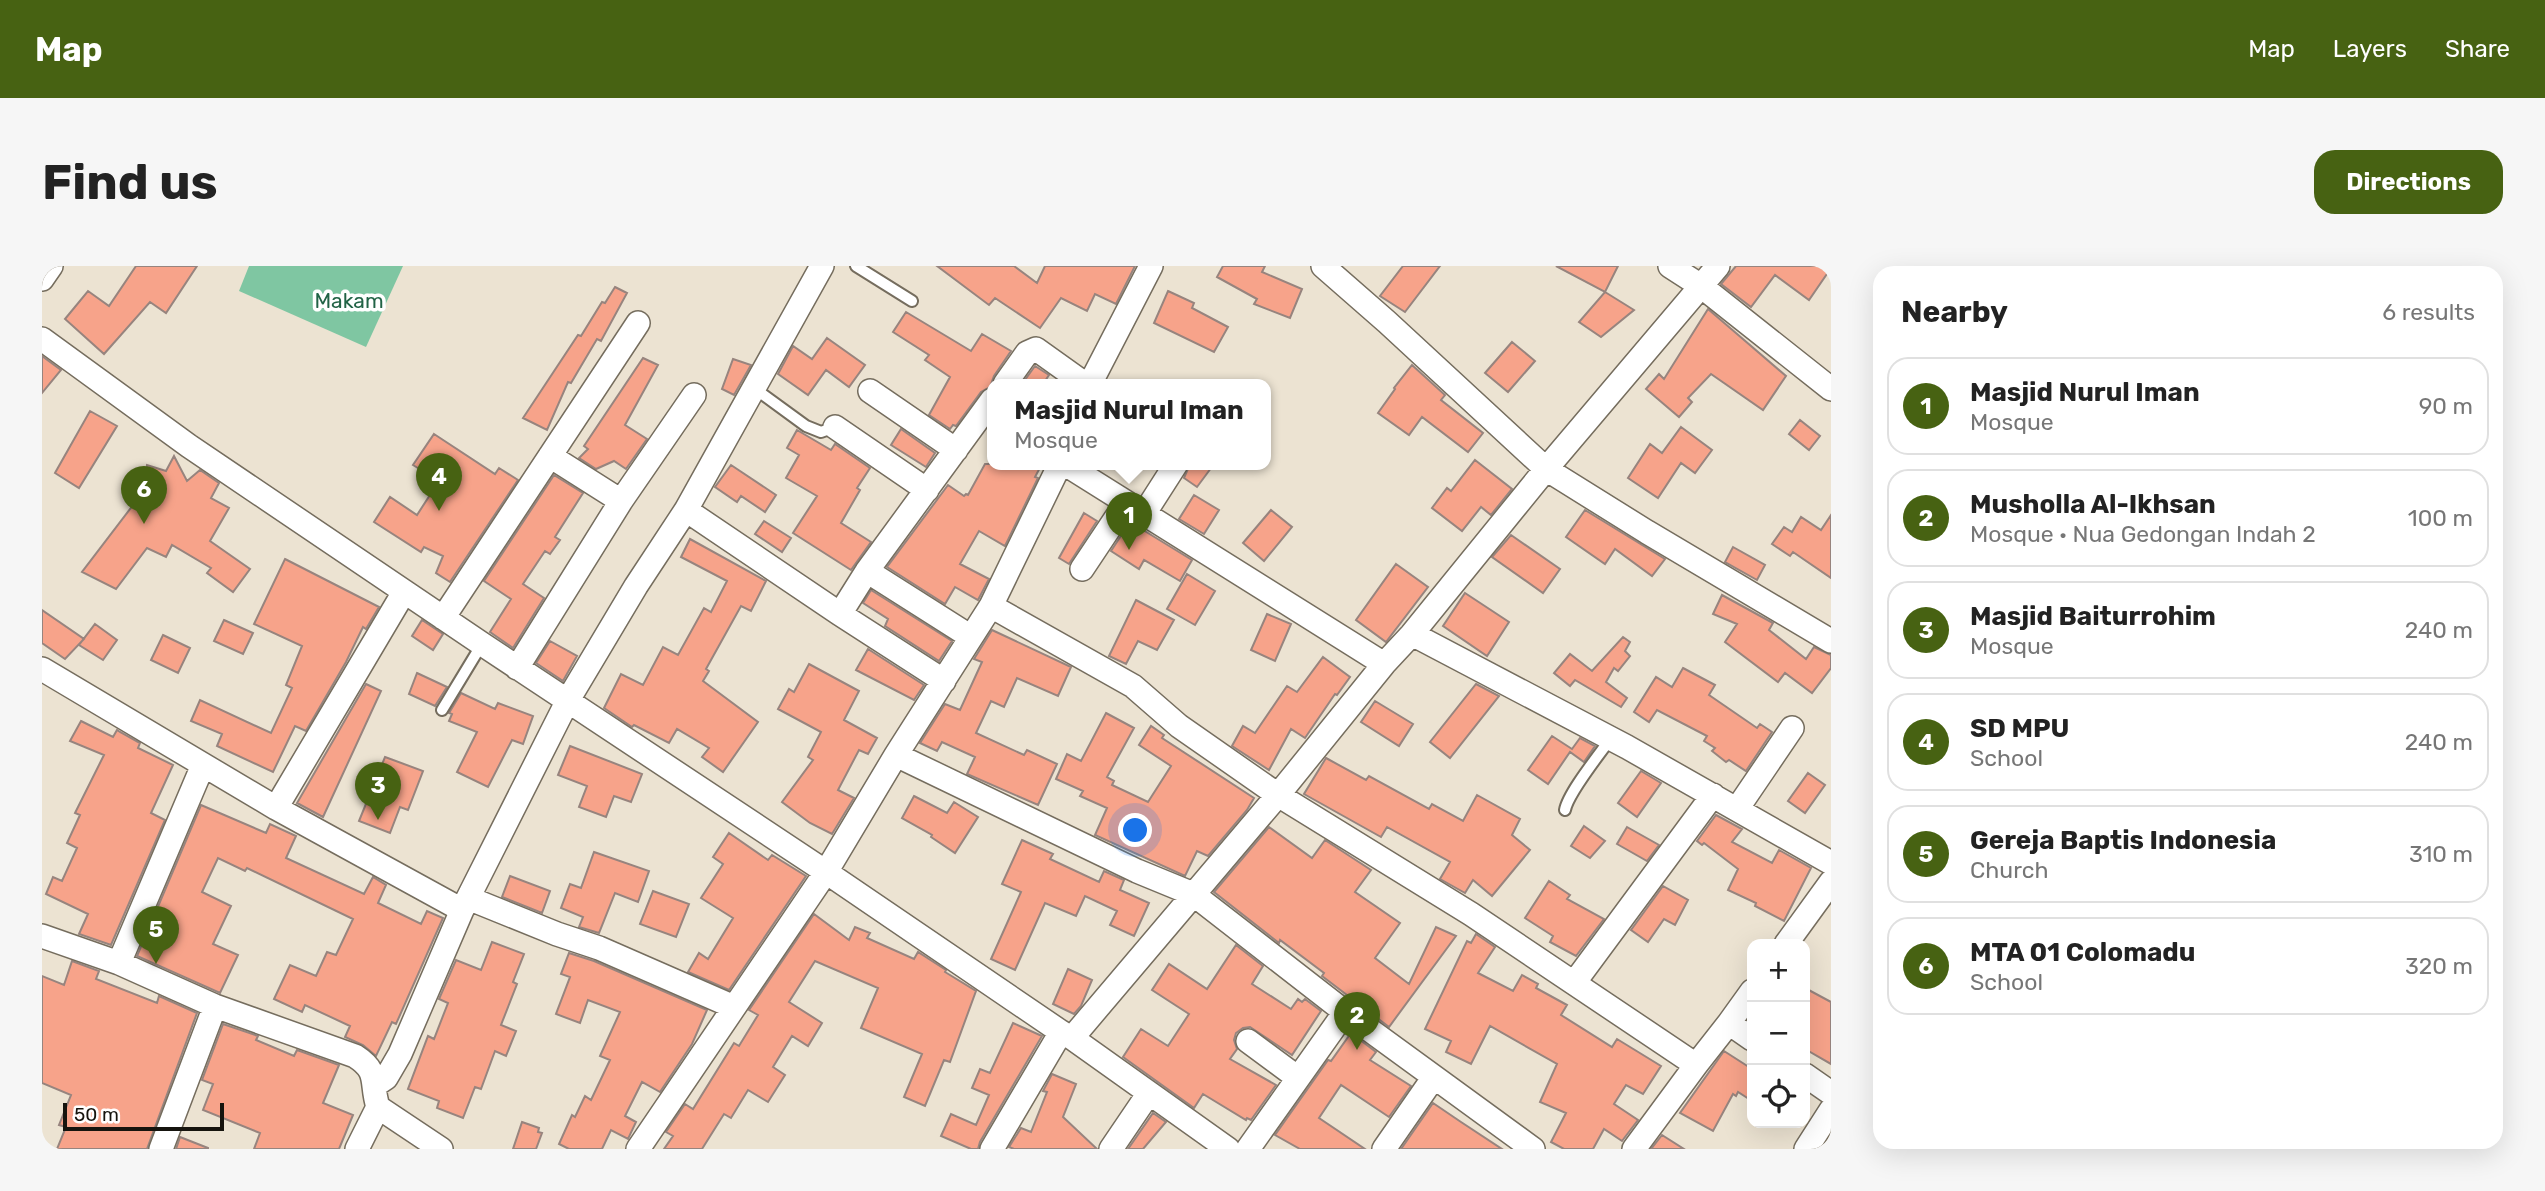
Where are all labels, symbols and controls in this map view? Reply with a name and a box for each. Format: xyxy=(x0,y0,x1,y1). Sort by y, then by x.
text: Map xyxy=(35,30,103,69)
text: Map xyxy=(2248,35,2295,63)
text: Layers xyxy=(2333,35,2407,63)
text: Share xyxy=(2445,35,2510,63)
button: Directions xyxy=(2314,150,2503,214)
text: Find us xyxy=(42,153,218,211)
park label: Makam xyxy=(314,288,384,313)
text: Nearby xyxy=(1901,294,2008,330)
text: 6 results xyxy=(2382,298,2475,326)
text: Masjid Nurul Iman xyxy=(1970,377,2200,408)
popup xyxy=(987,379,1271,470)
text: 1 xyxy=(1920,392,1932,420)
text: 90 m xyxy=(2419,392,2473,420)
text: Masjid Nurul Iman xyxy=(1014,395,1244,426)
text: Mosque xyxy=(1970,408,2054,436)
text: Mosque xyxy=(1014,426,1098,454)
pin: 4 xyxy=(416,453,462,511)
pin: 6 xyxy=(121,466,167,524)
text: Musholla Al-Ikhsan xyxy=(1970,489,2216,520)
pin: 1 xyxy=(1106,492,1152,550)
text: 2 xyxy=(1919,504,1933,532)
text: 100 m xyxy=(2408,504,2473,532)
text: Mosque · Nua Gedongan Indah 2 xyxy=(1970,520,2316,548)
text: Masjid Baiturrohim xyxy=(1970,601,2216,632)
text: 3 xyxy=(1918,616,1934,644)
text: 240 m xyxy=(2405,616,2473,644)
text: Mosque xyxy=(1970,632,2054,660)
text: SD MPU xyxy=(1970,713,2069,744)
text: 4 xyxy=(1918,728,1934,756)
text: 240 m xyxy=(2405,728,2473,756)
text: School xyxy=(1970,744,2043,772)
pin: 3 xyxy=(355,762,401,820)
your location xyxy=(1118,813,1152,847)
text: Gereja Baptis Indonesia xyxy=(1970,825,2276,856)
text: 5 xyxy=(1919,840,1933,868)
text: 310 m xyxy=(2409,840,2473,868)
text: Church xyxy=(1970,856,2048,884)
pin: 5 xyxy=(133,906,179,964)
text: MTA 01 Colomadu xyxy=(1970,937,2195,968)
map controls xyxy=(1747,939,1810,1128)
button: + xyxy=(1747,939,1810,1002)
text: 6 xyxy=(1919,952,1933,980)
text: 320 m xyxy=(2405,952,2473,980)
text: School xyxy=(1970,968,2043,996)
pin: 2 xyxy=(1334,992,1380,1050)
button: − xyxy=(1747,1002,1810,1065)
button: locate xyxy=(1747,1065,1810,1128)
scale bar xyxy=(63,1100,224,1132)
text: 50 m xyxy=(74,1103,119,1126)

